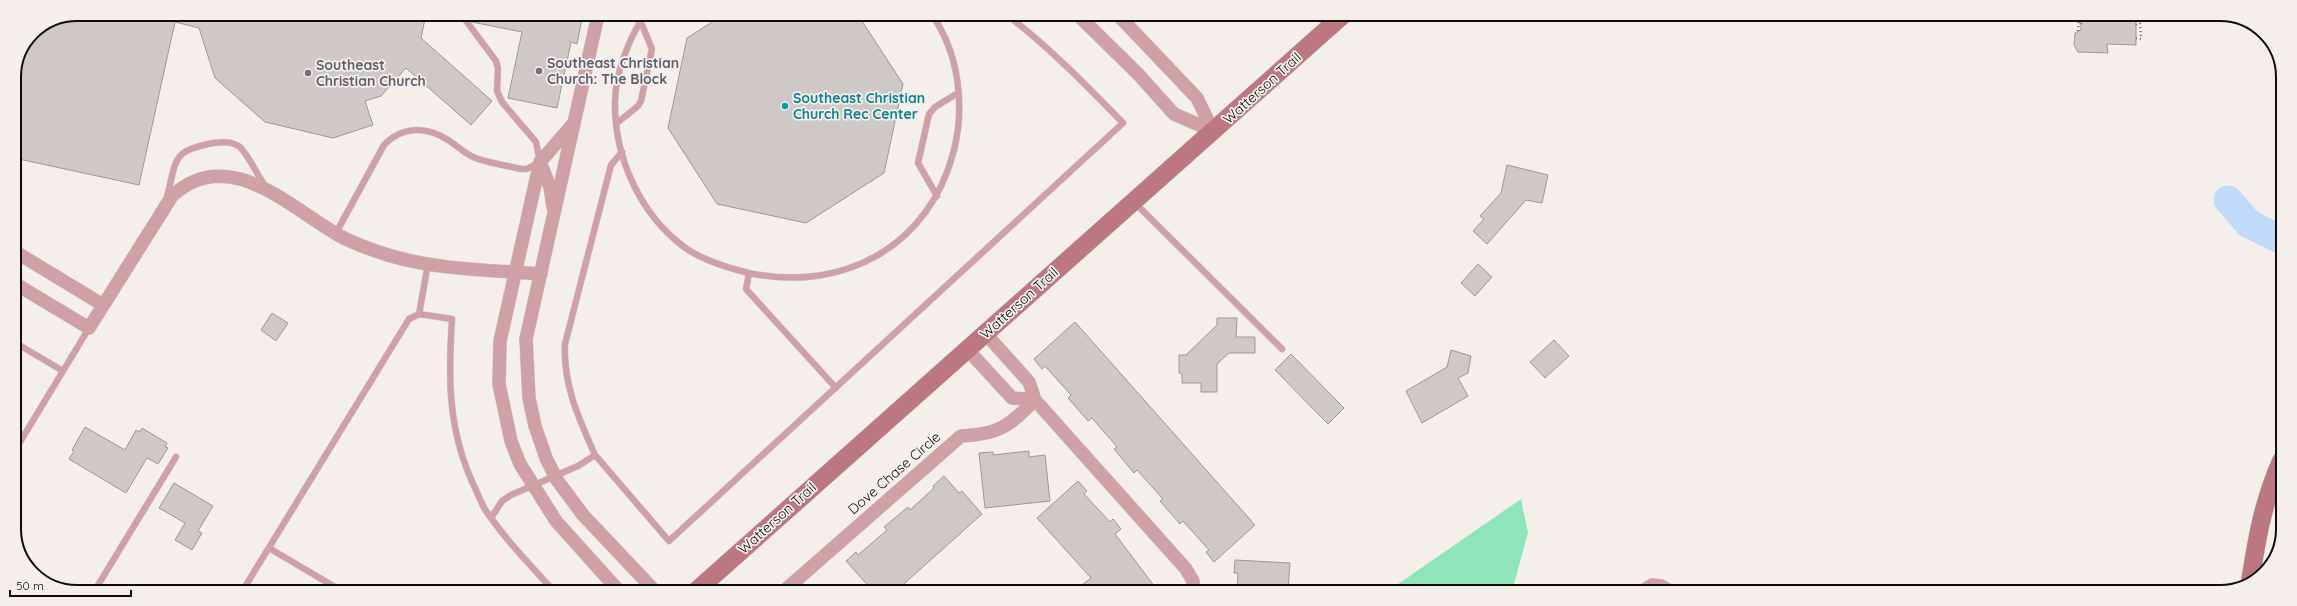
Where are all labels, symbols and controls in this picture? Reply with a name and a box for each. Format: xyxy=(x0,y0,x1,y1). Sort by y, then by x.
street label: Watterson Trail xyxy=(1219,48,1305,128)
place label: Southeast Christian Church: The Block xyxy=(547,54,679,88)
place label: Southeast Christian Church xyxy=(316,56,426,90)
marker: Southeast Christian Church: The Block xyxy=(534,66,544,76)
marker: Southeast Christian Church xyxy=(303,68,313,78)
place label: Southeast Christian Church Rec Center xyxy=(793,89,925,123)
marker: Southeast Christian Church Rec Center xyxy=(780,101,790,111)
street label: Watterson Trail xyxy=(976,263,1062,343)
street label: Dove Chase Circle xyxy=(844,428,944,518)
street label: Watterson Trail xyxy=(734,478,820,558)
scale bar xyxy=(10,572,131,598)
text: 50 m xyxy=(16,578,44,593)

